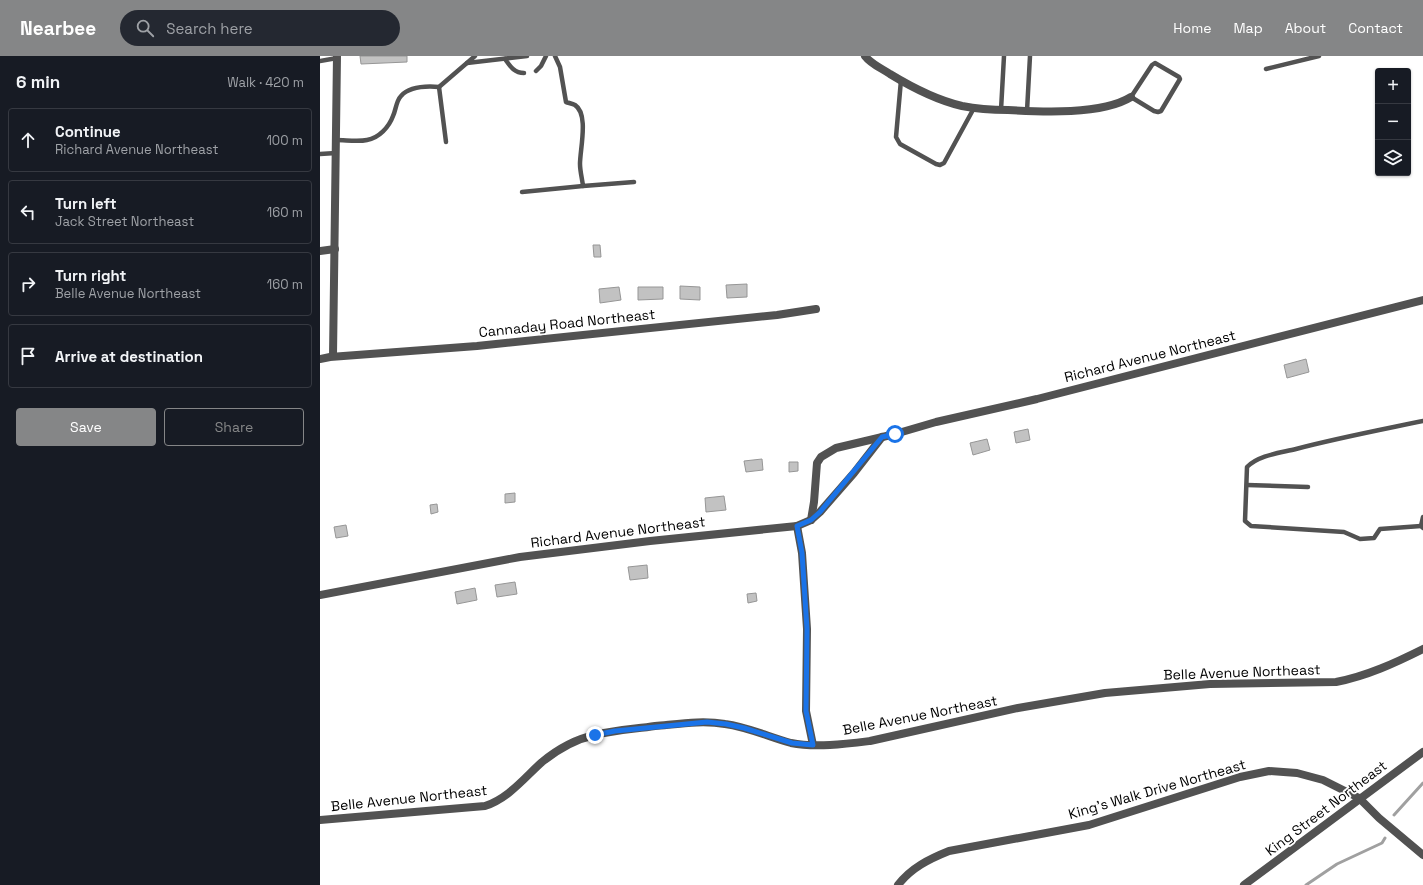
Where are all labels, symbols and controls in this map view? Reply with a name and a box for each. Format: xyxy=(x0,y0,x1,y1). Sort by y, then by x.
search box xyxy=(120,10,400,46)
text: Nearbee xyxy=(20,16,96,41)
icon: search xyxy=(134,17,156,39)
text: Search here xyxy=(166,19,253,38)
text: Home xyxy=(1173,19,1211,37)
text: Map xyxy=(1233,19,1263,37)
text: About xyxy=(1285,19,1326,37)
text: Contact xyxy=(1348,19,1403,37)
map controls xyxy=(1375,68,1411,176)
button: + xyxy=(1375,68,1411,104)
text: 6 min xyxy=(16,71,60,93)
text: Walk · 420 m xyxy=(227,74,304,91)
button: − xyxy=(1375,104,1411,140)
text: Continue xyxy=(55,122,121,141)
icon: ahead xyxy=(17,129,39,151)
text: 100 m xyxy=(266,132,303,149)
button: layers xyxy=(1375,140,1411,176)
text: Richard Avenue Northeast xyxy=(55,141,218,158)
text: Turn left xyxy=(55,194,117,213)
icon: left xyxy=(17,201,39,223)
text: 160 m xyxy=(267,204,303,221)
text: Jack Street Northeast xyxy=(55,213,194,230)
text: Turn right xyxy=(55,266,126,285)
icon: right xyxy=(17,273,39,295)
text: 160 m xyxy=(267,276,303,293)
text: Belle Avenue Northeast xyxy=(55,285,201,302)
street label: Cannaday Road Northeast xyxy=(478,305,656,341)
street label: Richard Avenue Northeast xyxy=(1062,326,1238,386)
icon: arrive xyxy=(17,345,39,367)
text: Arrive at destination xyxy=(55,347,203,366)
button: Save xyxy=(16,408,156,446)
button: Share xyxy=(164,408,304,446)
route start xyxy=(886,425,904,443)
street label: Richard Avenue Northeast xyxy=(530,512,706,552)
street label: Belle Avenue Northeast xyxy=(1163,660,1321,684)
street label: Belle Avenue Northeast xyxy=(841,691,999,739)
route end xyxy=(586,726,604,744)
street label: King's Walk Drive Northeast xyxy=(1066,755,1248,823)
street label: King Street Northeast xyxy=(1262,756,1390,860)
street label: Belle Avenue Northeast xyxy=(330,781,488,815)

